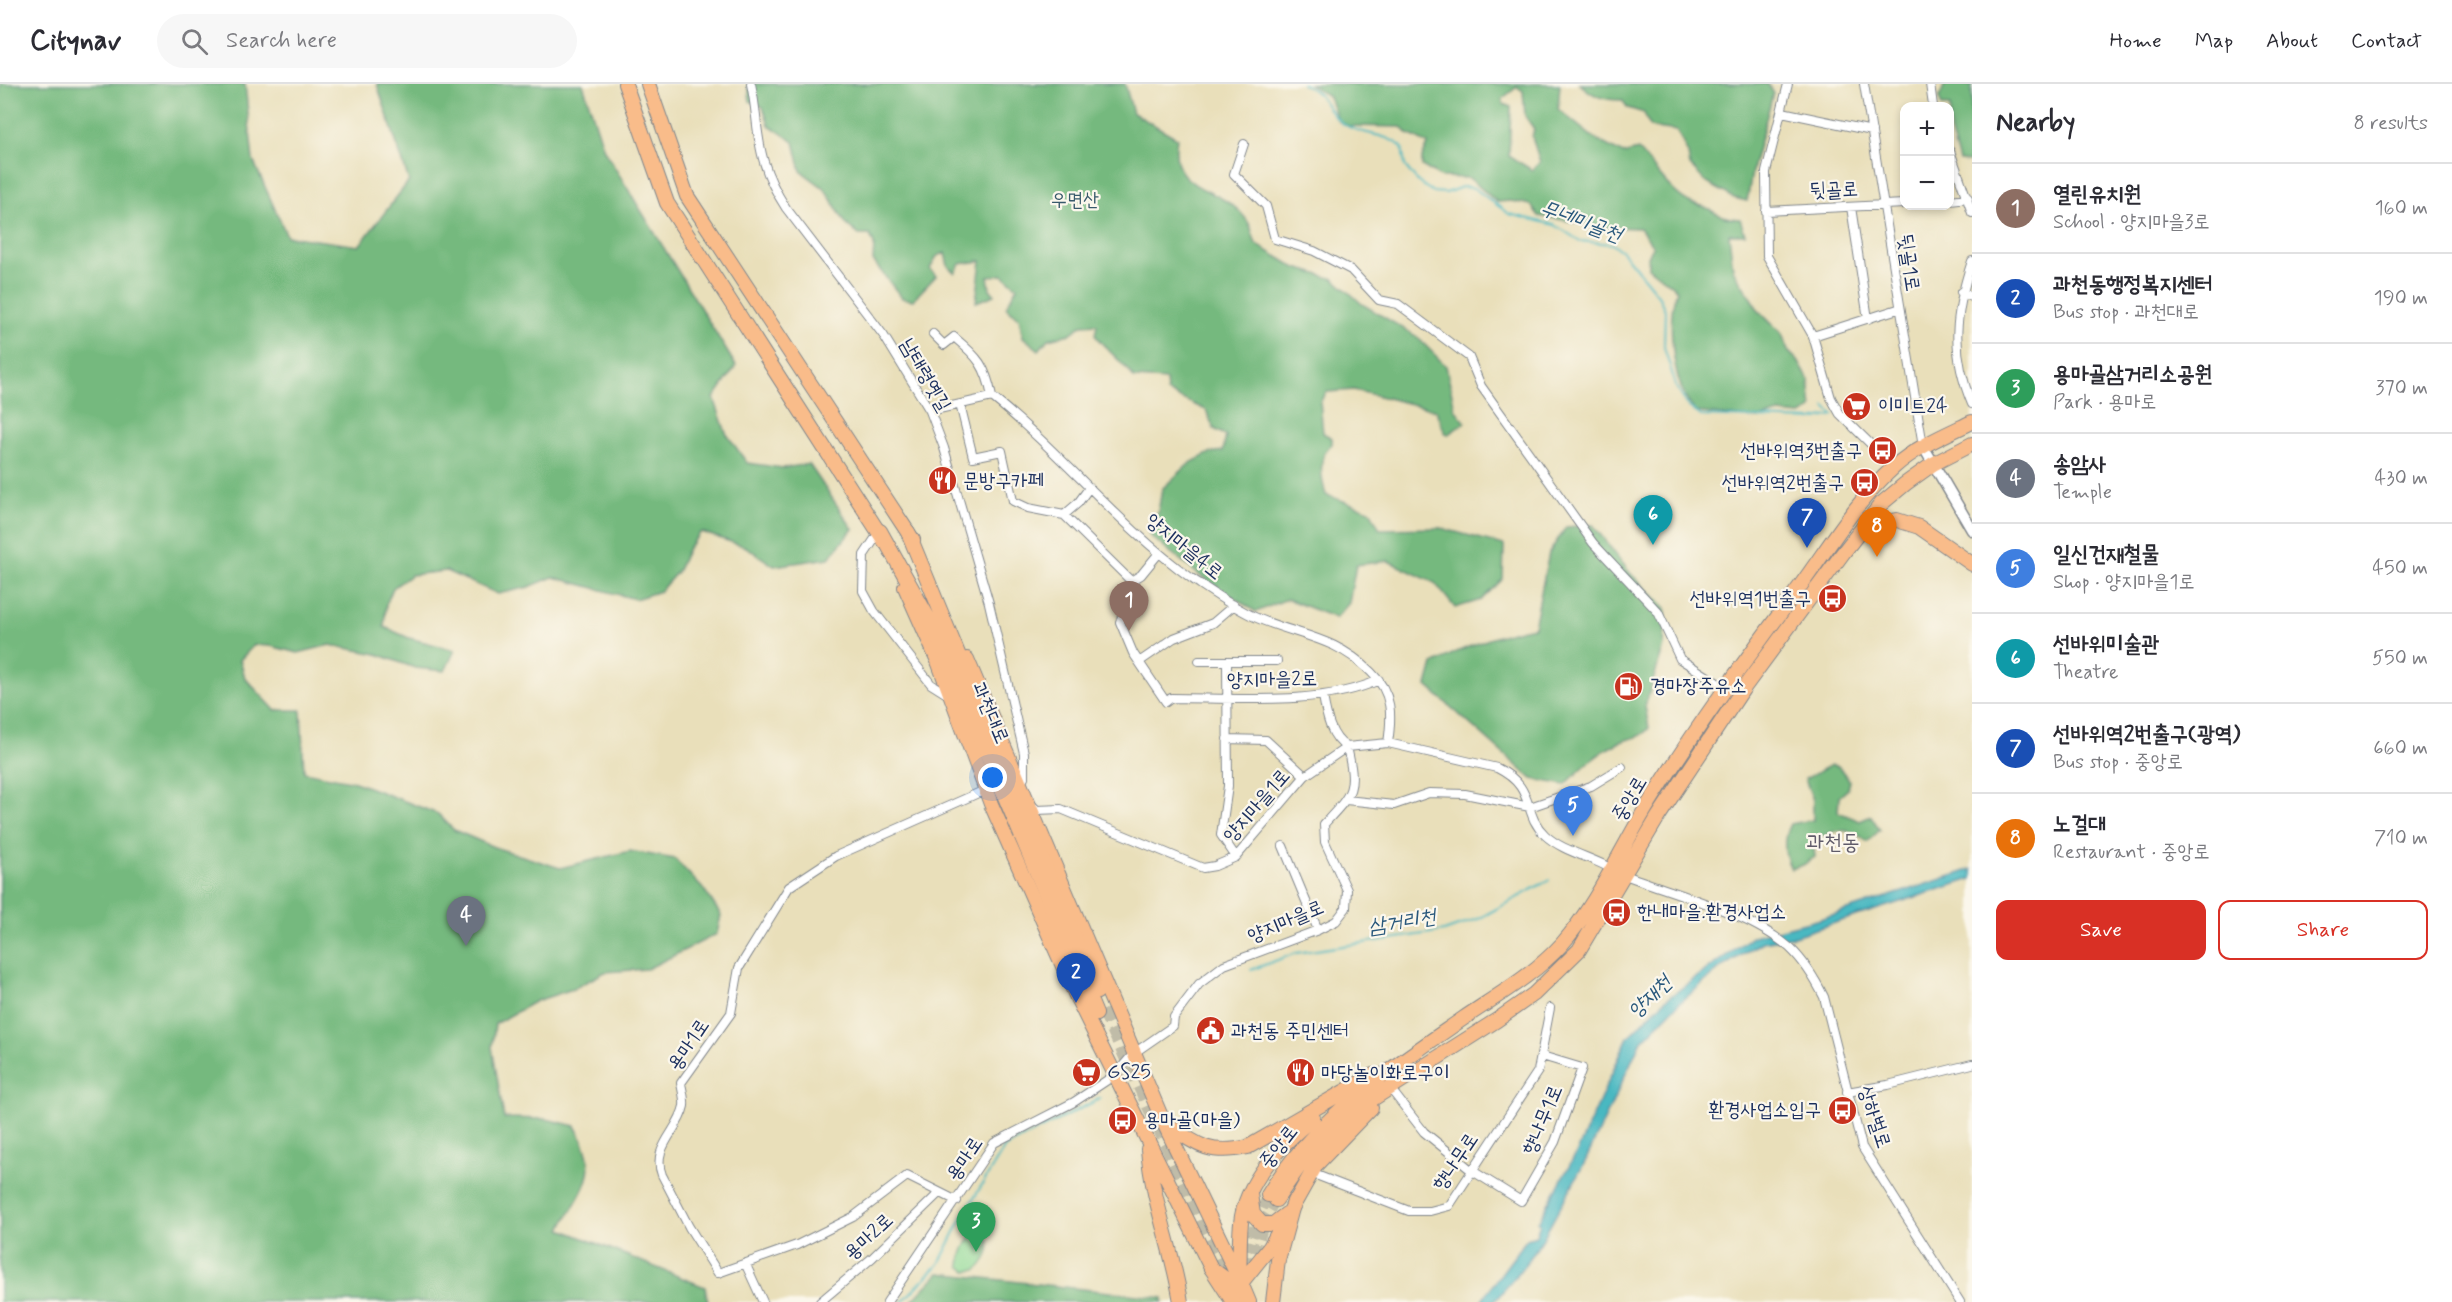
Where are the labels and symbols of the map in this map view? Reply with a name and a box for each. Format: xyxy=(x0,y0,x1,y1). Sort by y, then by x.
street label: 뒷골로 xyxy=(1809,176,1859,206)
park label: 우면산 xyxy=(1051,187,1099,214)
water label: 무네미골천 xyxy=(1537,194,1627,250)
street label: 뒷골1로 xyxy=(1890,233,1926,293)
street label: 남태령옛길 xyxy=(893,333,957,417)
supermarket icon: 이미트24 xyxy=(1841,390,1873,422)
place label: 이미트24 xyxy=(1878,393,1948,420)
bus stop icon: 선바위역3번출구 xyxy=(1867,435,1899,467)
place label: 선바위역3번출구 xyxy=(1740,438,1862,465)
restaurant icon: 문방구카페 xyxy=(926,465,958,497)
bus stop icon: 선바위역2번출구 xyxy=(1849,467,1881,499)
place label: 문방구카페 xyxy=(963,468,1043,495)
place label: 선바위역2번출구 xyxy=(1722,470,1844,497)
pin: 6 xyxy=(1634,496,1672,545)
pin: 7 xyxy=(1788,498,1826,548)
street label: 양지마을4로 xyxy=(1140,508,1228,586)
pin: 8 xyxy=(1858,508,1896,557)
pin: 1 xyxy=(1110,582,1148,631)
bus stop icon: 선바위역1번출구 xyxy=(1816,583,1848,615)
place label: 선바위역1번출구 xyxy=(1689,586,1811,613)
street label: 양지마을2로 xyxy=(1227,666,1317,694)
fuel station icon: 경마장주유소 xyxy=(1613,670,1645,702)
place label: 경마장주유소 xyxy=(1650,673,1747,700)
street label: 과천대로 xyxy=(965,678,1015,748)
your location xyxy=(978,763,1007,792)
street label: 양지마을1로 xyxy=(1217,763,1297,849)
street label: 중앙로 xyxy=(1606,771,1654,827)
pin: 5 xyxy=(1554,786,1592,836)
district label: 과천동 xyxy=(1806,829,1860,857)
street label: 양지마을로 xyxy=(1244,894,1328,950)
pin: 4 xyxy=(446,896,486,946)
bus stop icon: 한내마을.환경사업소 xyxy=(1600,896,1632,928)
place label: 한내마을.환경사업소 xyxy=(1637,899,1786,926)
water label: 삼거리천 xyxy=(1366,903,1440,941)
pin: 2 xyxy=(1056,954,1096,1003)
water label: 양재천 xyxy=(1622,968,1679,1025)
street label: 용마1로 xyxy=(662,1014,716,1076)
public building icon: 과천동 주민센터 xyxy=(1194,1015,1226,1047)
place label: 과천동 주민센터 xyxy=(1231,1018,1349,1045)
supermarket icon: GS25 xyxy=(1070,1056,1102,1088)
restaurant icon: 마당놀이화로구이 xyxy=(1284,1057,1316,1089)
place label: GS25 xyxy=(1107,1059,1151,1086)
place label: 마당놀이화로구이 xyxy=(1321,1060,1450,1087)
street label: 향나무1로 xyxy=(1516,1081,1570,1159)
street label: 상하벌로 xyxy=(1851,1082,1897,1152)
bus stop icon: 환경사업소입구 xyxy=(1826,1094,1858,1126)
place label: 환경사업소입구 xyxy=(1708,1097,1821,1124)
bus stop icon: 용마골(마을) xyxy=(1107,1104,1139,1136)
place label: 용마골(마을) xyxy=(1144,1107,1240,1134)
street label: 중앙로 xyxy=(1253,1120,1305,1174)
street label: 향나무로 xyxy=(1427,1128,1485,1196)
street label: 용마로 xyxy=(940,1131,990,1187)
pin: 3 xyxy=(956,1202,996,1252)
street label: 용마2로 xyxy=(839,1207,899,1267)

